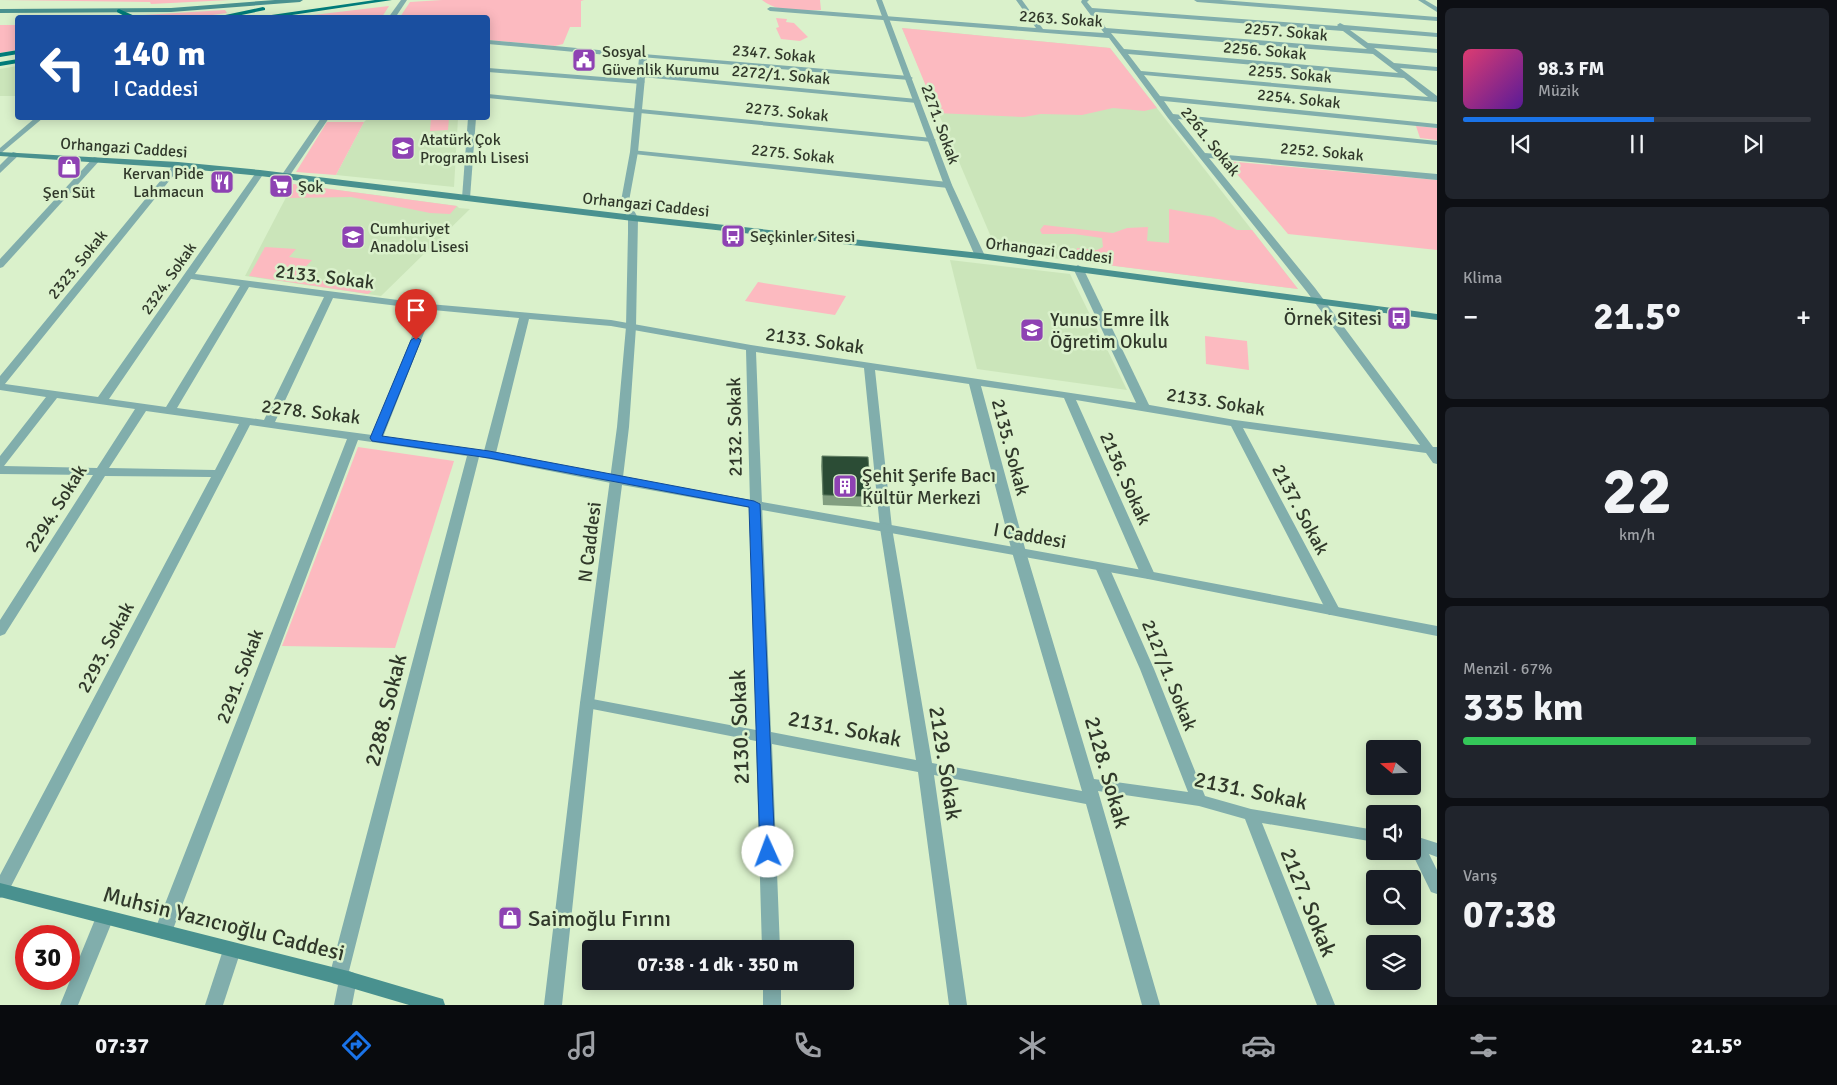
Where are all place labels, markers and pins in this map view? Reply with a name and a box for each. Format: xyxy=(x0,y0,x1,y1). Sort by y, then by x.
place label: Sosyal Güvenlik Kurumu xyxy=(602,42,719,80)
public building icon: Sosyal Güvenlik Kurumu xyxy=(571,47,597,73)
place label: Atatürk Çok Programlı Lisesi xyxy=(420,130,529,168)
school or university icon: Atatürk Çok Programlı Lisesi xyxy=(390,135,416,161)
shop icon: Şen Süt xyxy=(56,154,82,180)
place label: Kervan Pide Lahmacun xyxy=(123,164,204,202)
restaurant icon: Kervan Pide Lahmacun xyxy=(209,169,235,195)
supermarket icon: Şok xyxy=(268,173,294,199)
place label: Şok xyxy=(298,177,323,197)
place label: Şen Süt xyxy=(43,183,96,203)
place label: Cumhuriyet Anadolu Lisesi xyxy=(370,219,469,257)
bus stop icon: Seçkinler Sitesi xyxy=(720,223,746,249)
school or university icon: Cumhuriyet Anadolu Lisesi xyxy=(340,224,366,250)
place label: Seçkinler Sitesi xyxy=(750,227,855,247)
pin xyxy=(395,289,437,340)
bus stop icon: Örnek Sitesi xyxy=(1386,305,1412,331)
place label: Örnek Sitesi xyxy=(1284,307,1382,331)
place label: Yunus Emre İlk Öğretim Okulu xyxy=(1050,308,1170,354)
school or university icon: Yunus Emre İlk Öğretim Okulu xyxy=(1019,317,1045,343)
place label: Şehit Şerife Bacı Kültür Merkezi xyxy=(862,464,996,510)
building icon: Şehit Şerife Bacı Kültür Merkezi xyxy=(832,473,858,499)
shop icon: Saimoğlu Fırını xyxy=(497,905,523,931)
place label: Saimoğlu Fırını xyxy=(528,905,671,932)

